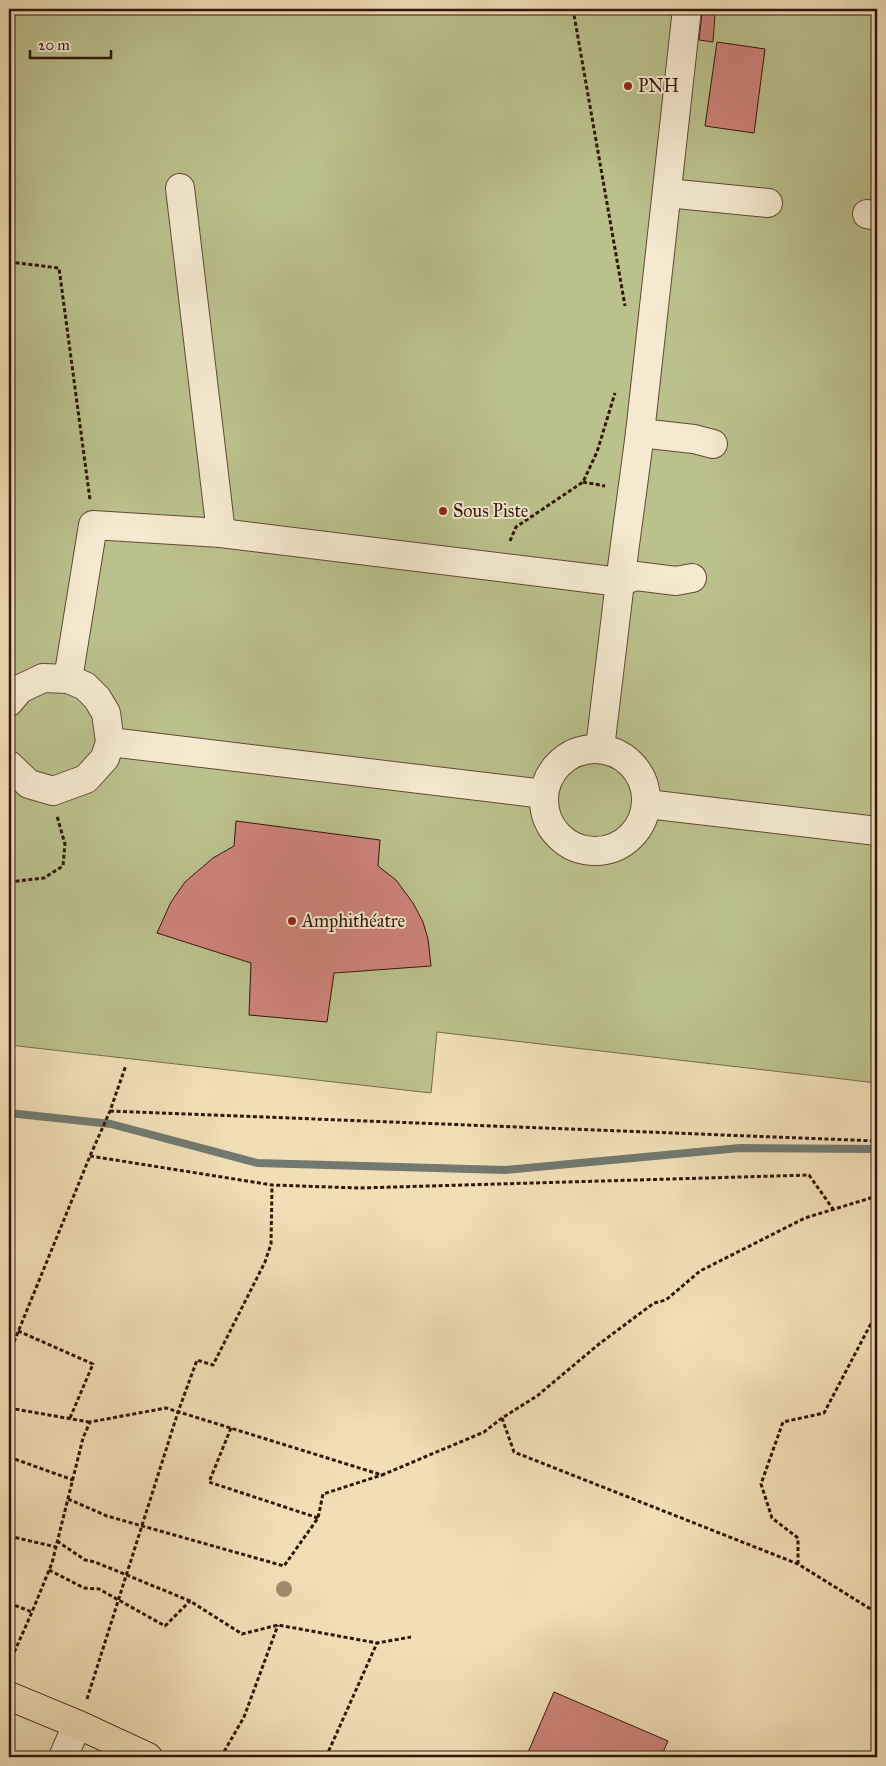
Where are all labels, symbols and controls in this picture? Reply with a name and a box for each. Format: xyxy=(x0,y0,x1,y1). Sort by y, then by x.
scale bar xyxy=(30,28,111,60)
text: 20 m xyxy=(38,36,70,54)
place label: PNH xyxy=(638,75,679,97)
marker: PNH xyxy=(622,80,634,92)
place label: Sous Piste xyxy=(453,500,528,522)
marker: Sous Piste xyxy=(437,505,449,517)
place label: Amphithéatre xyxy=(301,910,405,932)
marker: Amphithéatre xyxy=(286,915,298,927)

